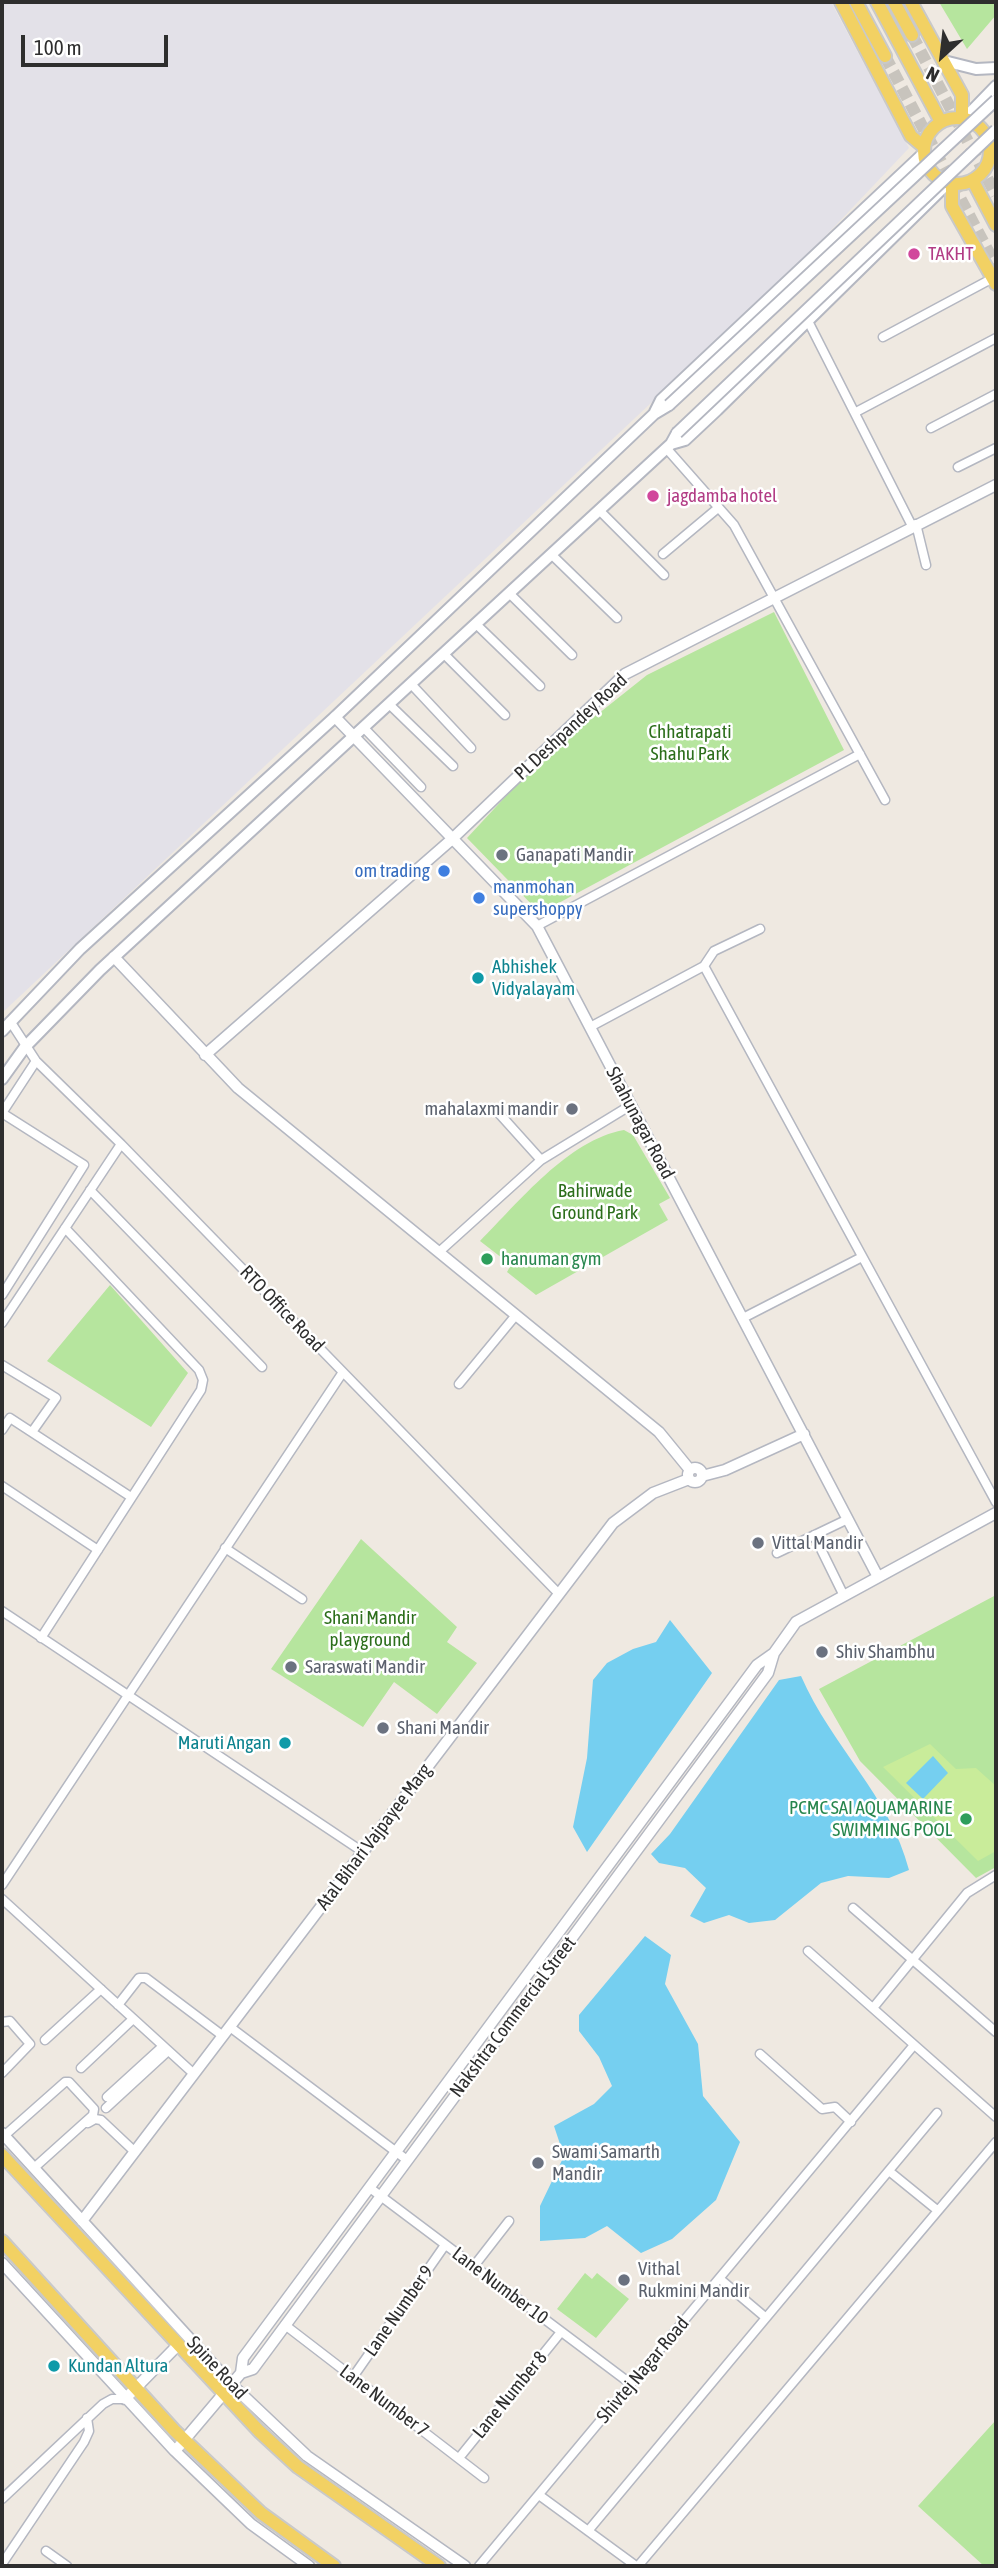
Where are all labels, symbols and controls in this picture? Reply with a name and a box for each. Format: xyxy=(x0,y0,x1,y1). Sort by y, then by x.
scale bar xyxy=(24,21,172,65)
north arrow xyxy=(907,21,977,91)
text: 100 m xyxy=(34,35,82,59)
text: N xyxy=(922,62,942,87)
place label: TAKHT xyxy=(928,243,974,265)
marker: TAKHT xyxy=(906,246,922,262)
place label: jagdamba hotel xyxy=(667,485,777,507)
marker: jagdamba hotel xyxy=(645,488,661,504)
street label: PL Deshpandey Road xyxy=(510,669,632,785)
park label: Chhatrapati Shahu Park xyxy=(648,721,732,765)
place label: Ganapati Mandir xyxy=(516,844,633,866)
marker: Ganapati Mandir xyxy=(494,847,510,863)
place label: om trading xyxy=(354,860,430,882)
marker: om trading xyxy=(436,863,452,879)
place label: manmohan supershoppy xyxy=(493,876,583,920)
marker: manmohan supershoppy xyxy=(471,890,487,906)
place label: Abhishek Vidyalayam xyxy=(492,956,575,1000)
marker: Abhishek Vidyalayam xyxy=(470,970,486,986)
street label: Shahunagar Road xyxy=(601,1063,679,1183)
place label: mahalaxmi mandir xyxy=(425,1098,558,1120)
marker: mahalaxmi mandir xyxy=(564,1101,580,1117)
park label: Bahirwade Ground Park xyxy=(552,1180,638,1224)
place label: hanuman gym xyxy=(501,1248,601,1270)
marker: hanuman gym xyxy=(479,1251,495,1267)
street label: RTO Office Road xyxy=(235,1261,329,1357)
place label: Vittal Mandir xyxy=(772,1532,863,1554)
marker: Vittal Mandir xyxy=(750,1535,766,1551)
park label: Shani Mandir playground xyxy=(324,1607,416,1651)
place label: Shiv Shambhu xyxy=(836,1641,935,1663)
marker: Shiv Shambhu xyxy=(814,1644,830,1660)
place label: Saraswati Mandir xyxy=(305,1656,425,1678)
marker: Saraswati Mandir xyxy=(283,1659,299,1675)
place label: Shani Mandir xyxy=(397,1717,489,1739)
marker: Shani Mandir xyxy=(375,1720,391,1736)
place label: Maruti Angan xyxy=(178,1732,271,1754)
marker: Maruti Angan xyxy=(277,1735,293,1751)
street label: Atal Bihari Vajpayee Marg xyxy=(312,1759,436,1915)
place label: PCMC SAI AQUAMARINE SWIMMING POOL xyxy=(789,1797,952,1841)
marker: PCMC SAI AQUAMARINE SWIMMING POOL xyxy=(958,1811,974,1827)
street label: Nakshtra Commercial Street xyxy=(445,1932,581,2102)
place label: Swami Samarth Mandir xyxy=(552,2141,660,2185)
marker: Swami Samarth Mandir xyxy=(530,2155,546,2171)
street label: Lane Number 10 xyxy=(447,2242,553,2330)
place label: Vithal Rukmini Mandir xyxy=(638,2258,749,2302)
street label: Lane Number 9 xyxy=(359,2261,439,2361)
marker: Vithal Rukmini Mandir xyxy=(616,2272,632,2288)
street label: Shivtej Nagar Road xyxy=(592,2312,694,2428)
street label: Spine Road xyxy=(182,2332,252,2404)
street label: Lane Number 8 xyxy=(468,2347,552,2443)
place label: Kundan Altura xyxy=(68,2355,168,2377)
marker: Kundan Altura xyxy=(46,2358,62,2374)
street label: Lane Number 7 xyxy=(335,2360,433,2442)

